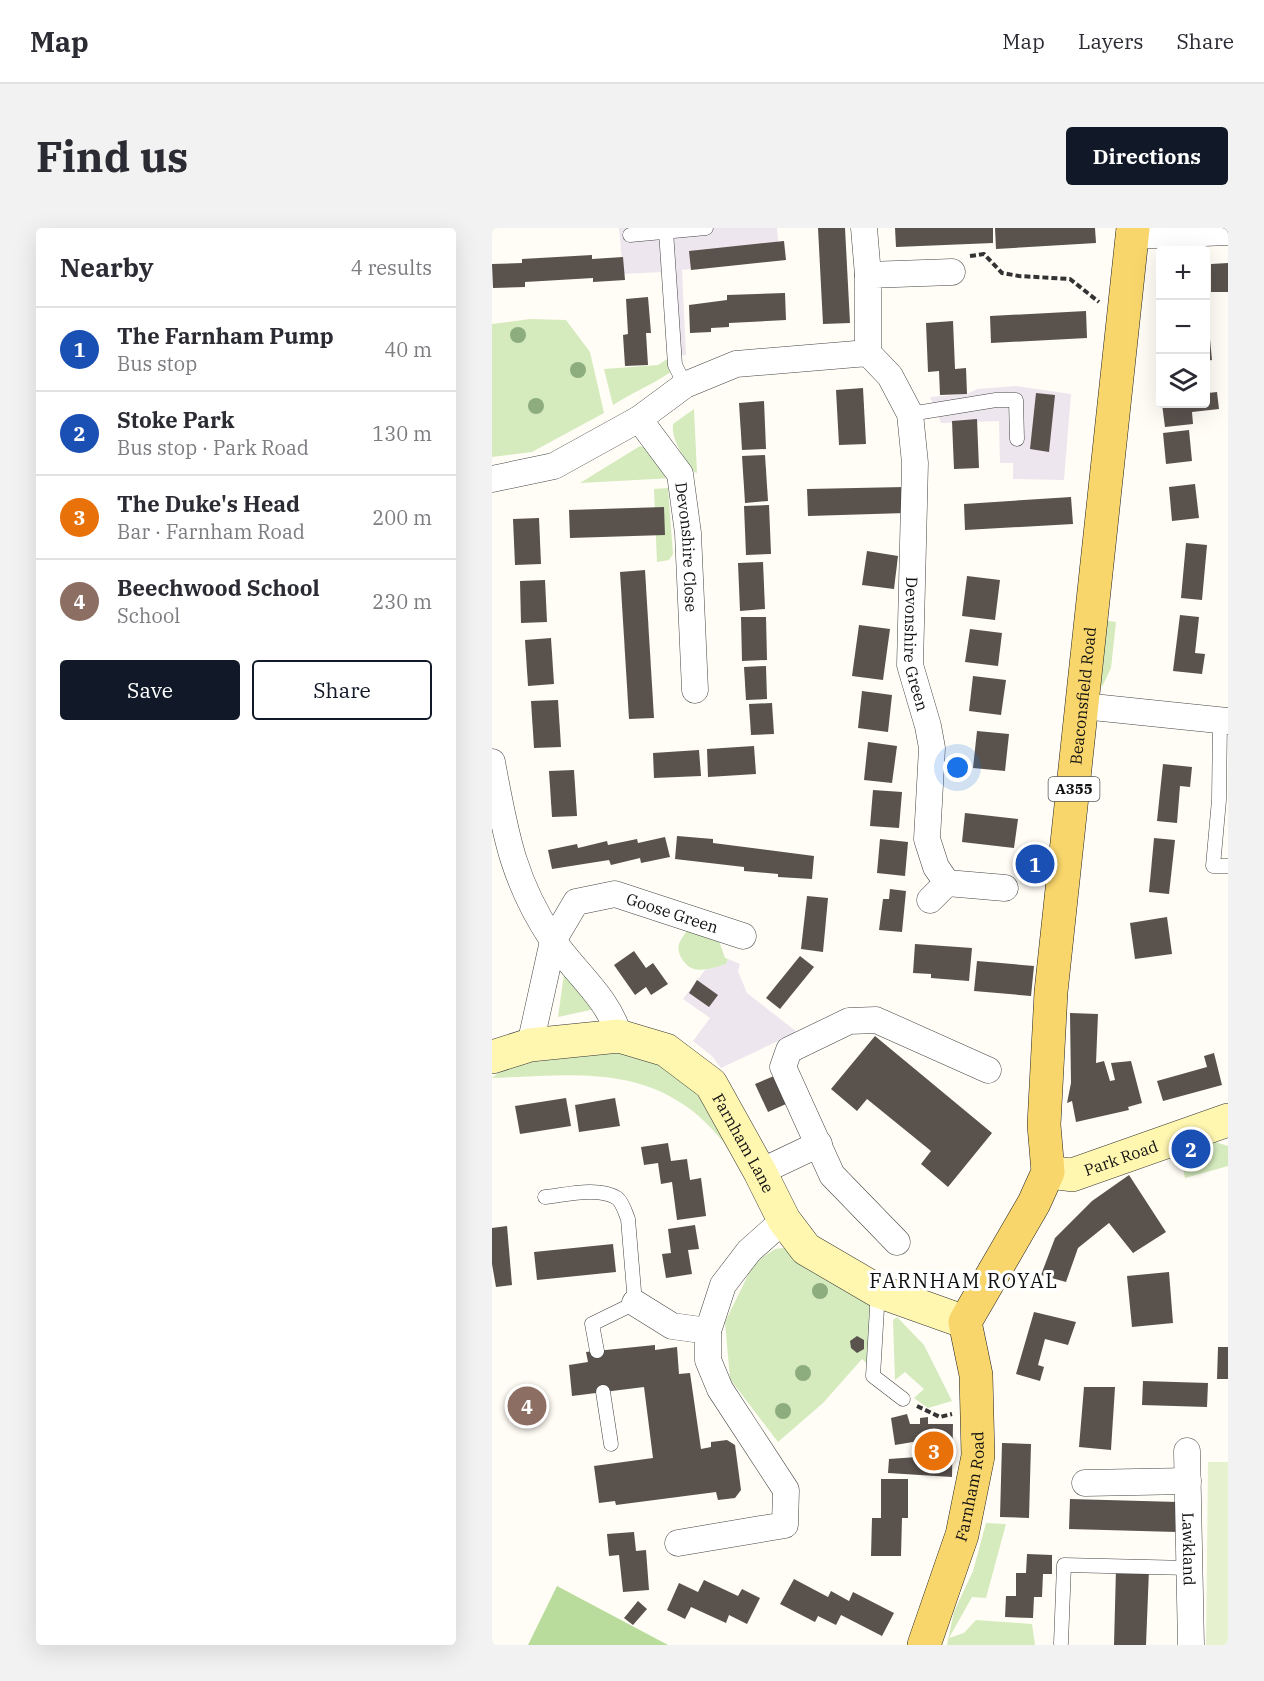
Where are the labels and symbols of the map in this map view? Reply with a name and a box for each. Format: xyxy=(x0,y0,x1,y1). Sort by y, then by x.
street label: Devonshire Close xyxy=(671,481,702,612)
street label: Devonshire Green xyxy=(900,577,933,713)
street label: Beaconsfield Road xyxy=(1065,626,1100,766)
your location xyxy=(943,753,972,782)
road number: A355 xyxy=(1048,777,1100,801)
pin: 1 xyxy=(1016,842,1054,886)
street label: Goose Green xyxy=(624,888,721,937)
street label: Farnham Lane xyxy=(708,1090,779,1196)
pin: 2 xyxy=(1172,1126,1210,1172)
street label: Park Road xyxy=(1081,1135,1161,1180)
district label: FARNHAM ROYAL xyxy=(869,1267,1059,1294)
pin: 4 xyxy=(507,1384,546,1428)
pin: 3 xyxy=(914,1428,954,1474)
street label: Farnham Road xyxy=(951,1431,988,1544)
street label: Lawkland xyxy=(1178,1512,1200,1586)

